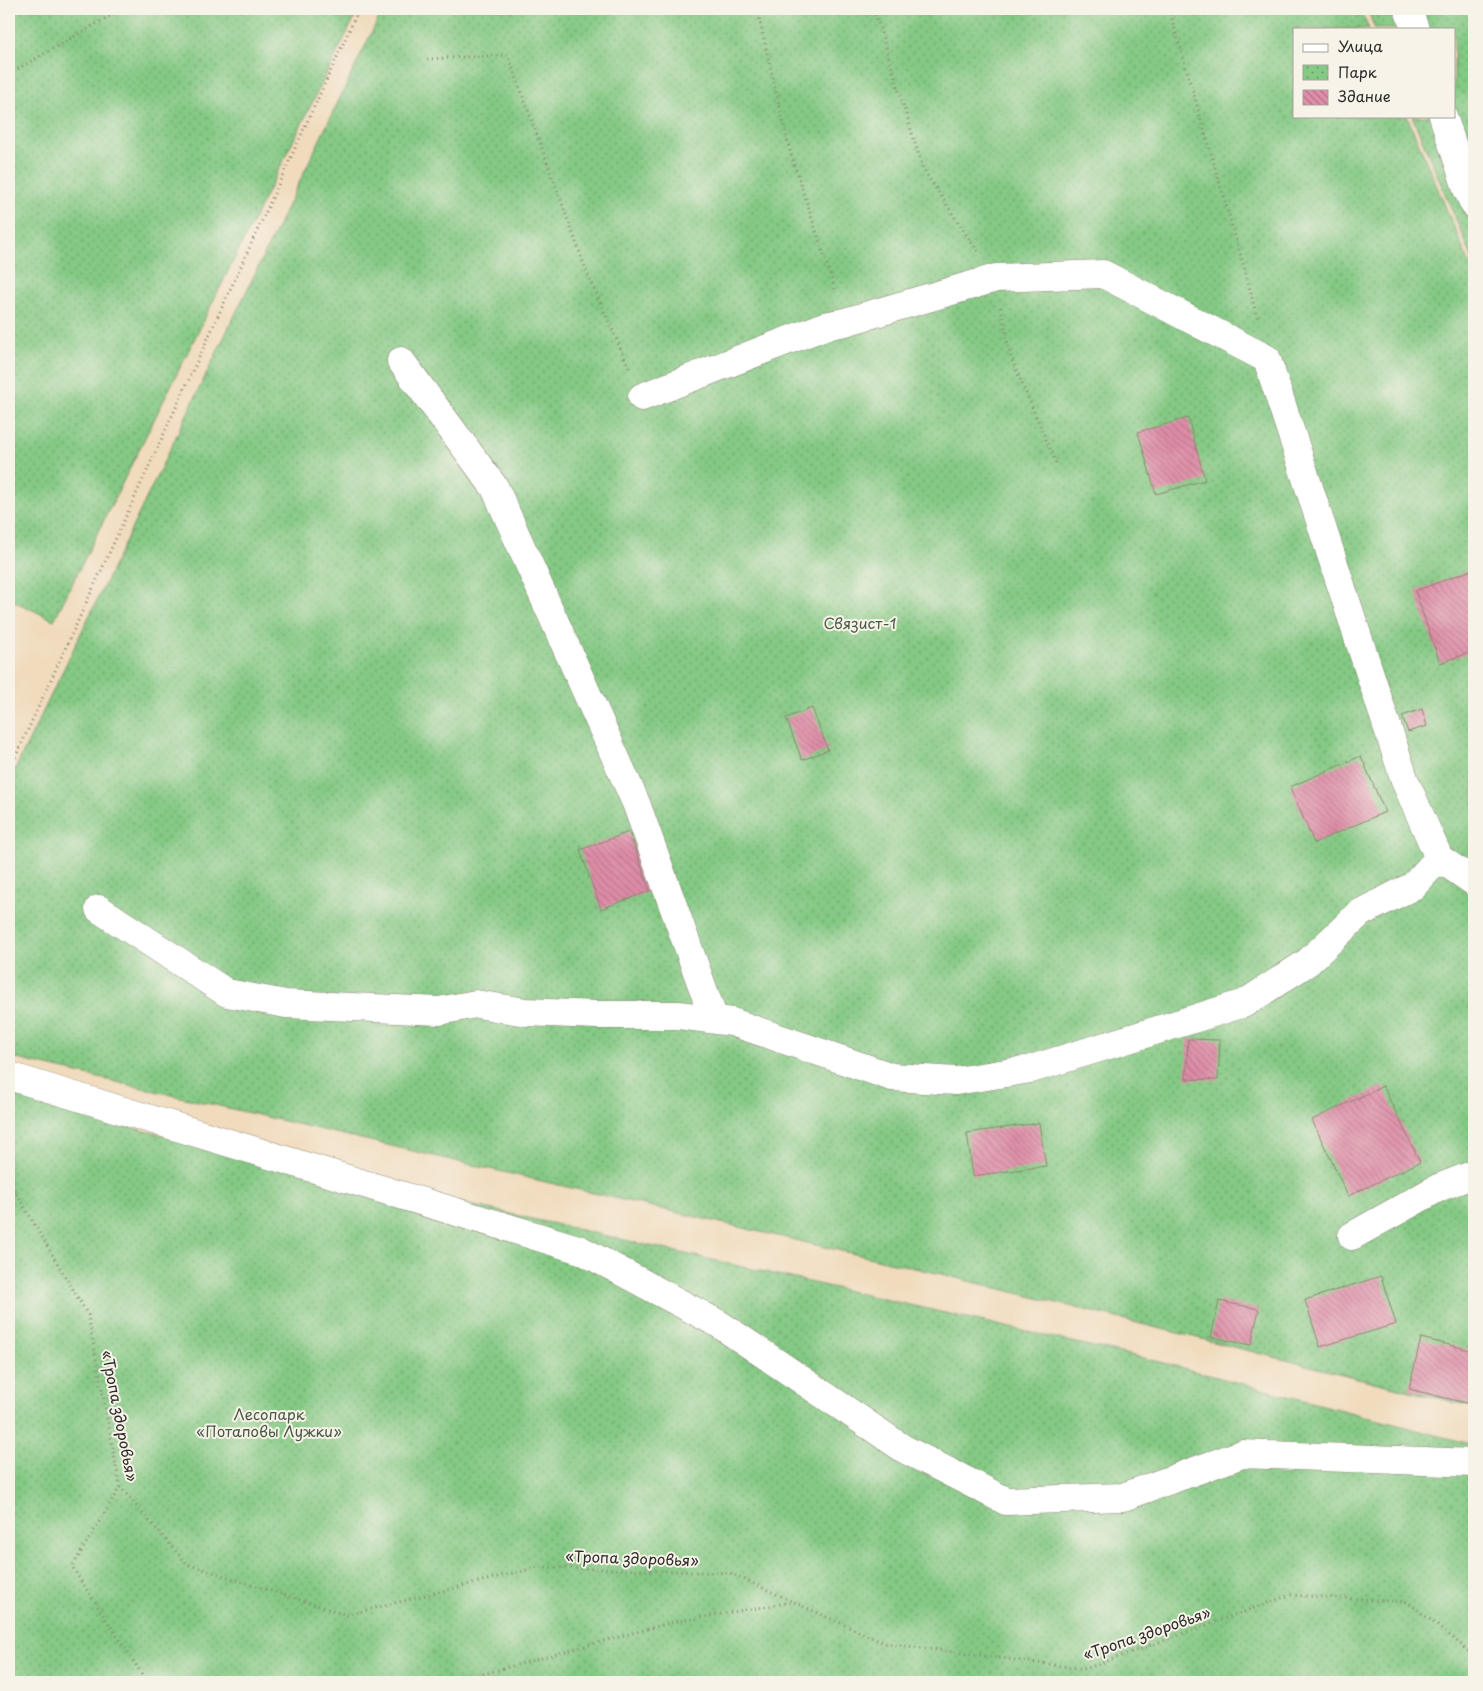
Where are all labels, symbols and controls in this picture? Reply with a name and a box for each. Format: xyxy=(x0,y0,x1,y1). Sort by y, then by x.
legend xyxy=(1293,28,1456,118)
text: Улица xyxy=(1338,34,1383,57)
text: Парк xyxy=(1338,60,1377,83)
text: Здание xyxy=(1338,84,1391,107)
park label: Связист-1 xyxy=(824,611,896,634)
street label: «Тропа здоровья» xyxy=(96,1348,145,1484)
park label: Лесопарк «Потаповы Лужки» xyxy=(196,1402,342,1442)
street label: «Тропа здоровья» xyxy=(565,1544,700,1571)
street label: «Тропа здоровья» xyxy=(1080,1600,1214,1665)

